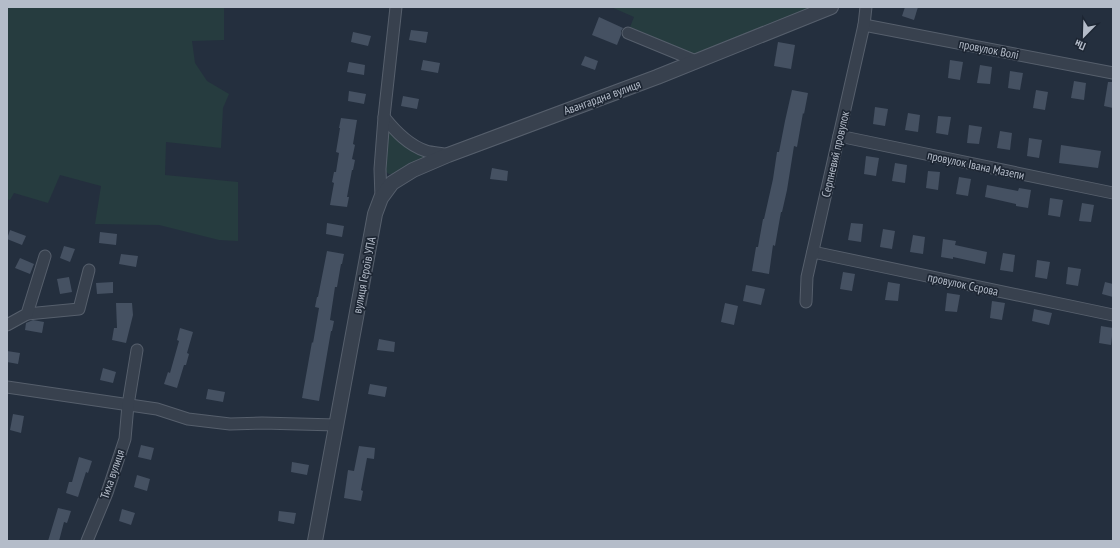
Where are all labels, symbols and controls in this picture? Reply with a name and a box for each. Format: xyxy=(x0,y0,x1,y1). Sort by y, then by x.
north arrow xyxy=(1064,16,1104,56)
street label: провулок Волі xyxy=(958,36,1020,62)
text: Пн xyxy=(1072,37,1088,54)
street label: Авангардна вулиця xyxy=(561,76,643,118)
street label: Серпневий провулок xyxy=(818,109,852,199)
street label: провулок Івана Мазепи xyxy=(926,147,1026,183)
street label: вулиця Героїв УПА xyxy=(349,235,379,315)
street label: провулок Сєрова xyxy=(926,269,1000,299)
street label: Тиха вулиця xyxy=(97,447,128,501)

